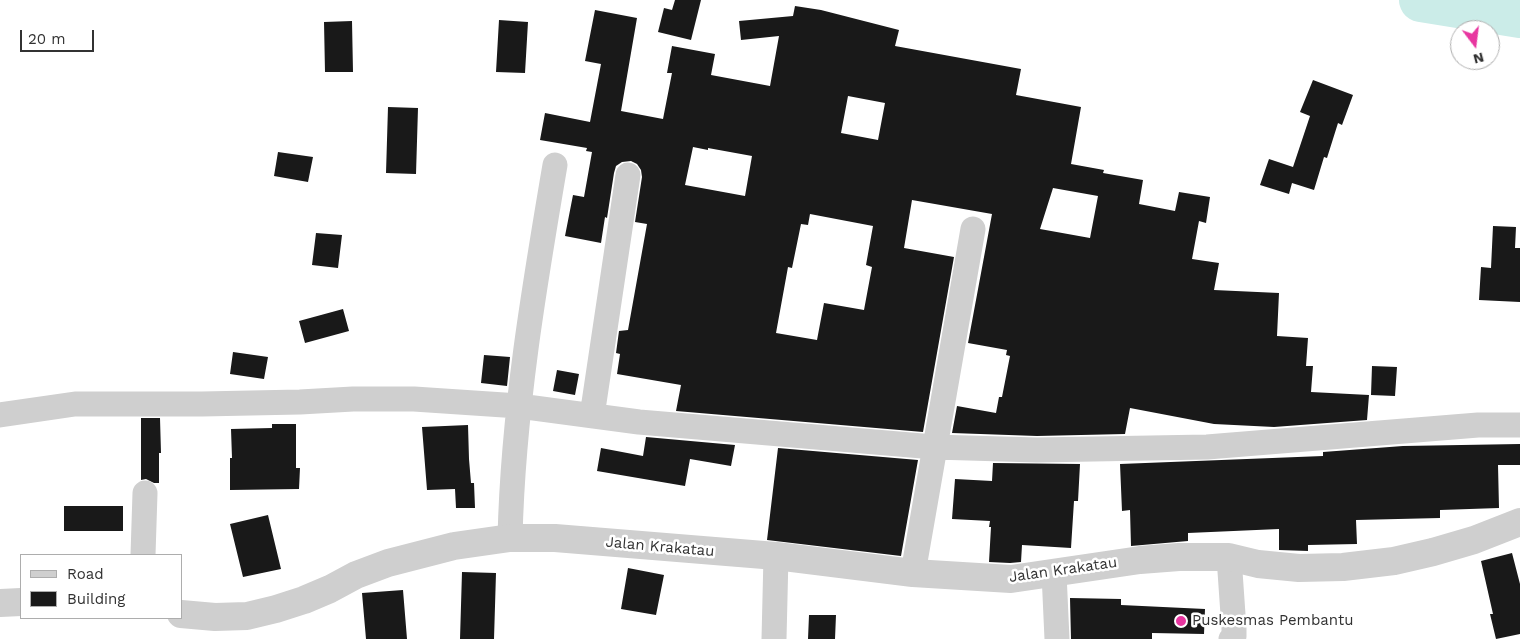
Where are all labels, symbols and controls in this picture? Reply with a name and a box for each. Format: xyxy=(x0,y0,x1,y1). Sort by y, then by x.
scale bar xyxy=(22,20,96,52)
north arrow xyxy=(1450,20,1500,70)
text: 20 m xyxy=(28,30,66,48)
text: N xyxy=(1472,49,1486,68)
street label: Jalan Krakatau xyxy=(605,533,715,561)
legend xyxy=(20,554,182,619)
street label: Jalan Krakatau xyxy=(1008,554,1118,586)
text: Road xyxy=(67,565,104,583)
text: Building xyxy=(67,590,125,608)
place label: Puskesmas Pembantu xyxy=(1192,612,1353,630)
marker: Puskesmas Pembantu xyxy=(1174,614,1188,628)

